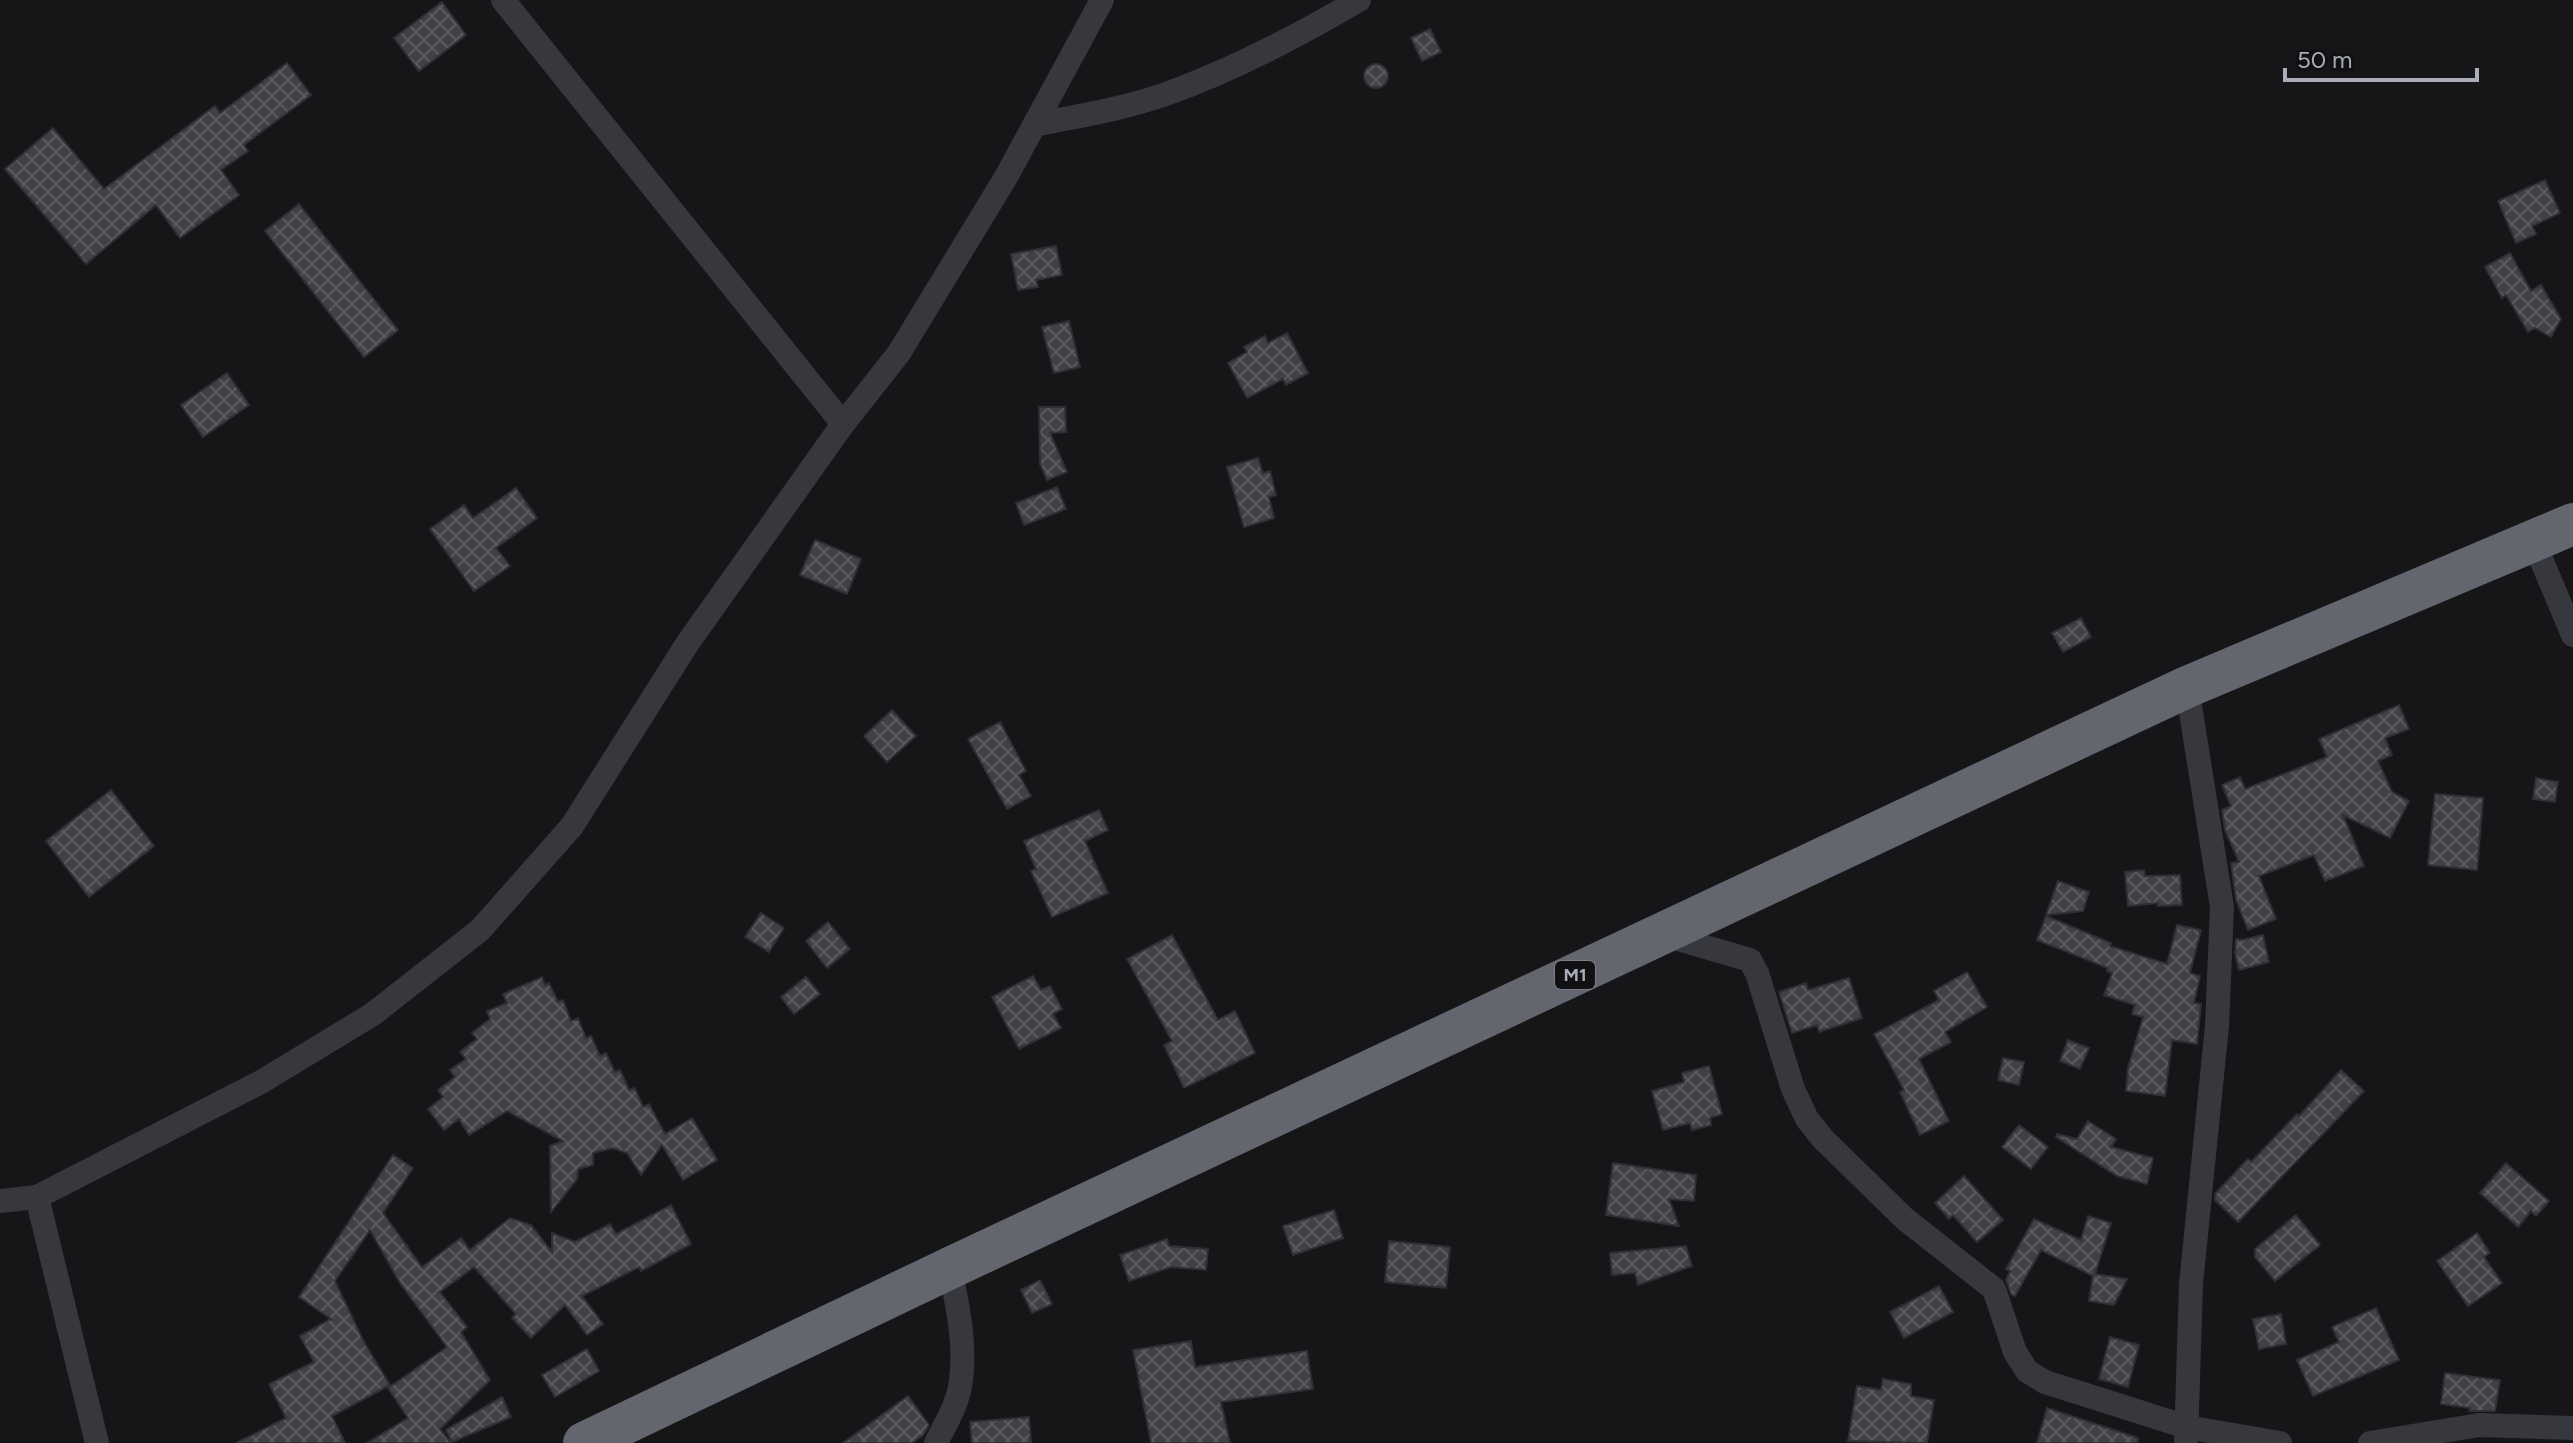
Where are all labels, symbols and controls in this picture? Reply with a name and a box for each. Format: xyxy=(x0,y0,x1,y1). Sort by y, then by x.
scale bar xyxy=(2285,32,2477,82)
text: 50 m xyxy=(2297,45,2353,74)
road number: M1 xyxy=(1555,961,1595,989)

